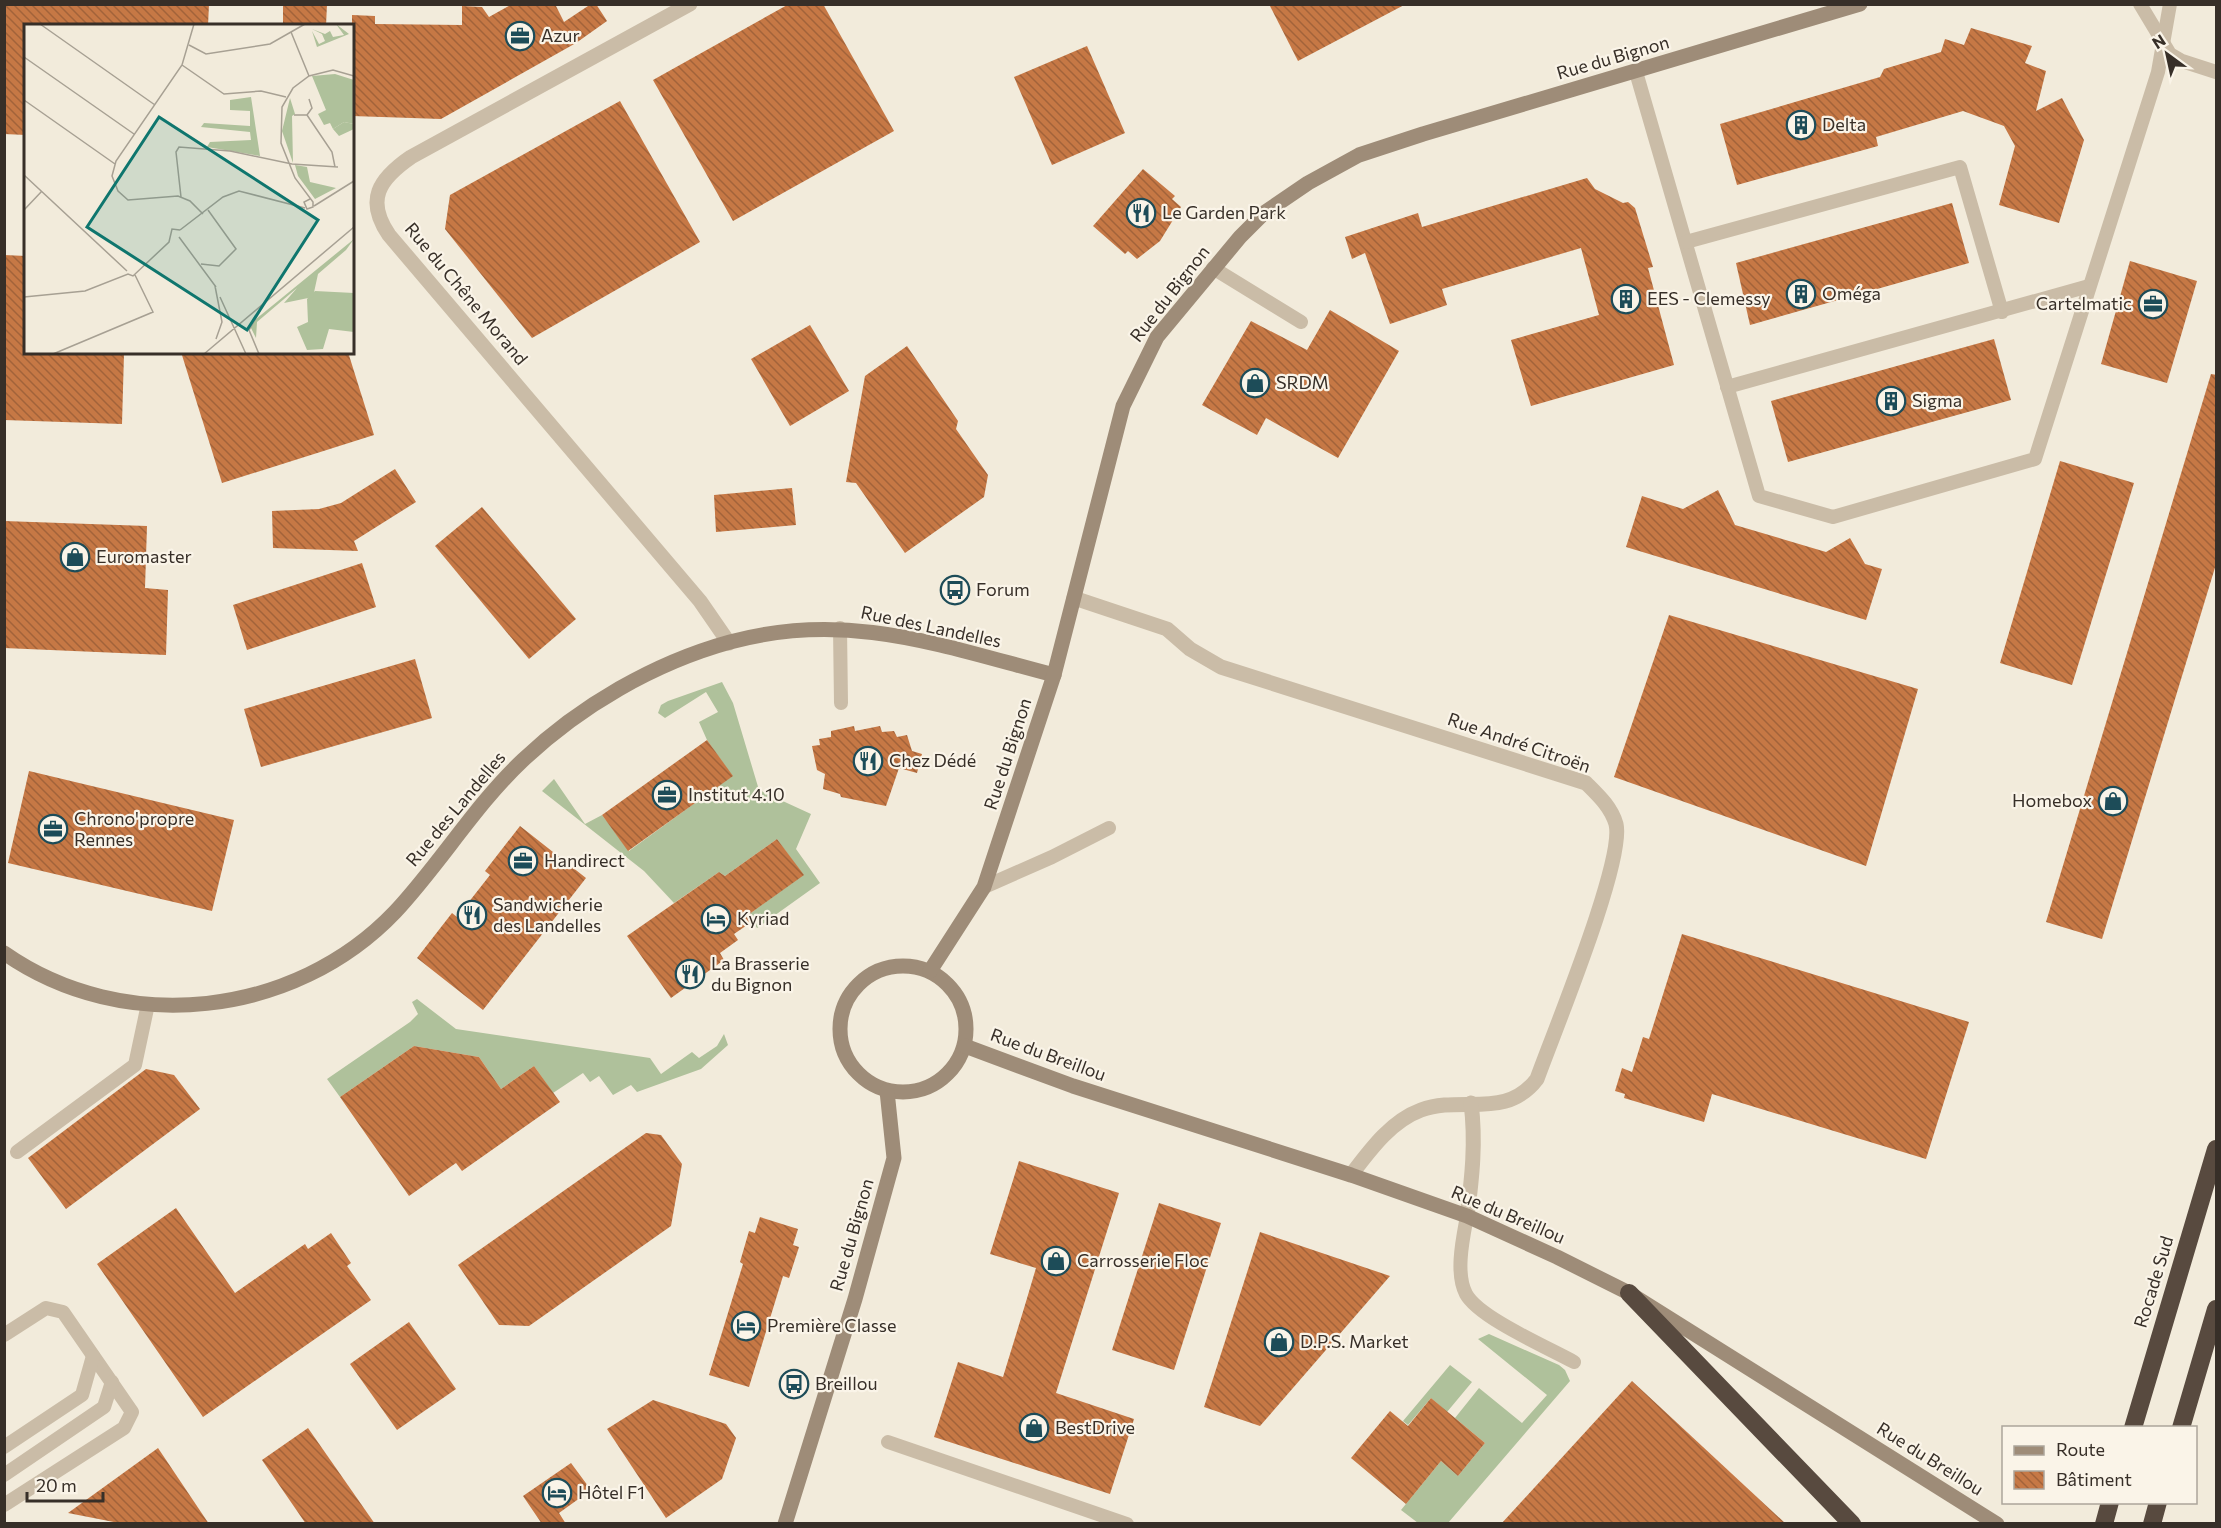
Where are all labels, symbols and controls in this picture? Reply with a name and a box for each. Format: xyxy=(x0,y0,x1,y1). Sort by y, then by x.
office icon: Azur xyxy=(504,20,536,52)
inset map xyxy=(24,24,354,354)
place label: Azur xyxy=(541,24,580,46)
north arrow xyxy=(2137,24,2197,84)
street label: Rue du Bignon xyxy=(1554,30,1672,84)
text: N xyxy=(2148,30,2169,52)
building icon: Delta xyxy=(1785,109,1817,141)
place label: Delta xyxy=(1822,113,1866,135)
restaurant icon: Le Garden Park xyxy=(1125,197,1157,229)
place label: Le Garden Park xyxy=(1162,201,1286,223)
street label: Rue du Chêne Morand xyxy=(401,218,533,369)
street label: Rue du Bignon xyxy=(1125,241,1214,346)
building icon: Oméga xyxy=(1785,278,1817,310)
place label: Oméga xyxy=(1822,282,1881,304)
building icon: EES - Clemessy xyxy=(1610,283,1642,315)
place label: EES - Clemessy xyxy=(1647,287,1771,309)
office icon: Cartelmatic xyxy=(2137,288,2169,320)
place label: Cartelmatic xyxy=(2036,292,2132,314)
shop icon: SRDM xyxy=(1239,367,1271,399)
place label: SRDM xyxy=(1276,371,1329,393)
building icon: Sigma xyxy=(1875,385,1907,417)
place label: Sigma xyxy=(1912,389,1962,411)
shop icon: Euromaster xyxy=(59,541,91,573)
place label: Euromaster xyxy=(96,545,192,567)
bus stop icon: Forum xyxy=(939,574,971,606)
place label: Forum xyxy=(976,578,1030,600)
street label: Rue des Landelles xyxy=(859,600,1004,652)
street label: Rue du Bignon xyxy=(979,695,1035,812)
street label: Rue André Citroën xyxy=(1445,707,1594,777)
restaurant icon: Chez Dédé xyxy=(852,745,884,777)
street label: Rue des Landelles xyxy=(401,746,510,870)
place label: Chez Dédé xyxy=(889,749,976,771)
office icon: Institut 4.10 xyxy=(651,779,683,811)
place label: Institut 4.10 xyxy=(688,783,785,805)
shop icon: Homebox xyxy=(2097,785,2129,817)
place label: Homebox xyxy=(2012,789,2092,811)
place label: Chrono'propre Rennes xyxy=(74,807,194,850)
office icon: Chrono'propre Rennes xyxy=(37,813,69,845)
office icon: Handirect xyxy=(507,845,539,877)
place label: Handirect xyxy=(544,849,625,871)
place label: Sandwicherie des Landelles xyxy=(493,893,603,936)
restaurant icon: Sandwicherie des Landelles xyxy=(456,899,488,931)
hotel icon: Kyriad xyxy=(700,903,732,935)
place label: Kyriad xyxy=(737,907,789,929)
place label: La Brasserie du Bignon xyxy=(711,952,809,995)
restaurant icon: La Brasserie du Bignon xyxy=(674,958,706,990)
street label: Rue du Breillou xyxy=(988,1023,1109,1085)
street label: Rue du Bignon xyxy=(824,1176,878,1294)
street label: Rue du Breillou xyxy=(1448,1180,1569,1248)
street label: Rocade Sud xyxy=(2129,1233,2177,1330)
shop icon: Carrosserie Floc xyxy=(1040,1245,1072,1277)
place label: Carrosserie Floc xyxy=(1077,1249,1209,1271)
hotel icon: Première Classe xyxy=(730,1310,762,1342)
place label: Première Classe xyxy=(767,1314,897,1336)
shop icon: D.P.S. Market xyxy=(1263,1326,1295,1358)
place label: D.P.S. Market xyxy=(1300,1330,1409,1352)
bus stop icon: Breillou xyxy=(778,1368,810,1400)
place label: Breillou xyxy=(815,1372,878,1394)
shop icon: BestDrive xyxy=(1018,1412,1050,1444)
place label: BestDrive xyxy=(1055,1416,1135,1438)
street label: Rue du Breillou xyxy=(1873,1417,1988,1500)
legend xyxy=(2002,1426,2197,1504)
text: Route xyxy=(2056,1438,2105,1460)
scale bar xyxy=(27,1465,104,1503)
text: Bâtiment xyxy=(2056,1468,2132,1490)
text: 20 m xyxy=(36,1474,77,1496)
hotel icon: Hôtel F1 xyxy=(541,1477,573,1509)
place label: Hôtel F1 xyxy=(578,1481,645,1503)

